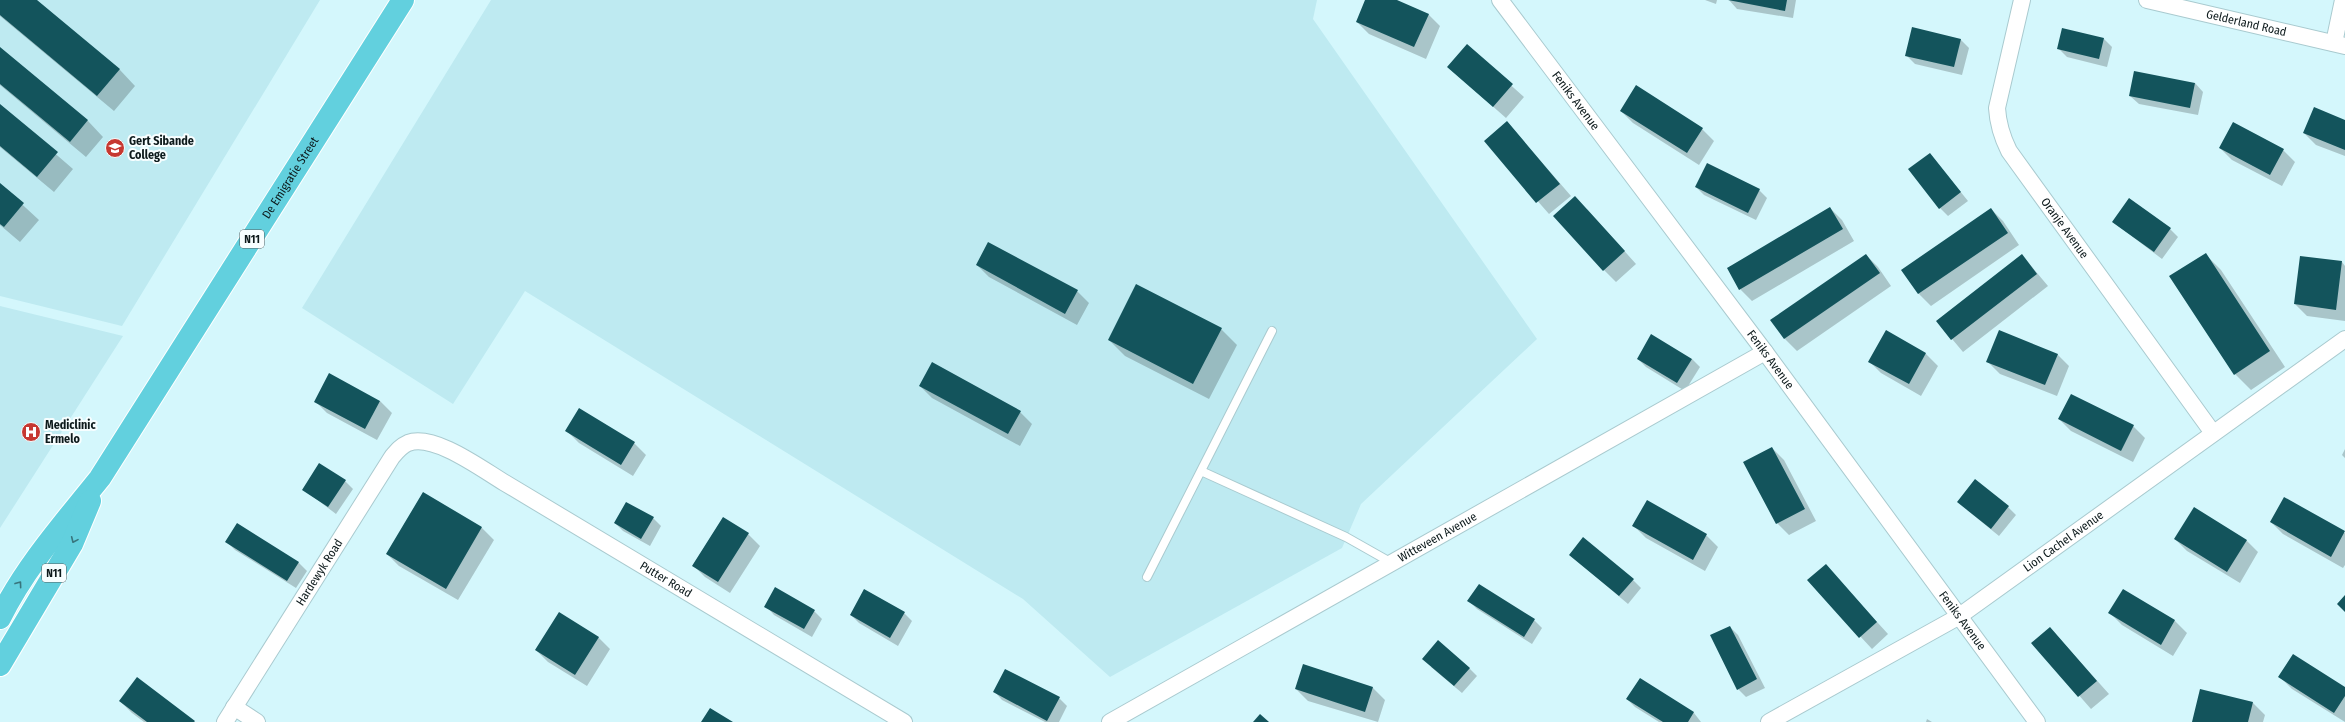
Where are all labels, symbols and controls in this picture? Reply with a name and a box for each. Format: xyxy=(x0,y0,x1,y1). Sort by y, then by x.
street label: Gelderland Road xyxy=(2205,7,2288,39)
street label: Feniks Avenue xyxy=(1549,69,1602,133)
place label: Gert Sibande College xyxy=(129,134,194,162)
street label: De Emigratie Street xyxy=(259,134,322,221)
school or university icon: Gert Sibande College xyxy=(104,137,126,159)
street label: Oranje Avenue xyxy=(2038,195,2091,261)
road number: N11 xyxy=(240,230,264,248)
street label: Feniks Avenue xyxy=(1744,327,1797,392)
place label: Mediclinic Ermelo xyxy=(45,418,96,446)
hospital icon: Mediclinic Ermelo xyxy=(20,421,42,443)
street label: Lion Cachel Avenue xyxy=(2021,508,2106,575)
street label: Witteveen Avenue xyxy=(1396,509,1479,565)
one-way arrow xyxy=(71,535,79,543)
street label: Hardewyk Road xyxy=(293,536,346,608)
street label: Putter Road xyxy=(638,559,694,600)
road number: N11 xyxy=(42,564,66,582)
one-way arrow xyxy=(14,582,21,589)
street label: Feniks Avenue xyxy=(1936,588,1989,653)

